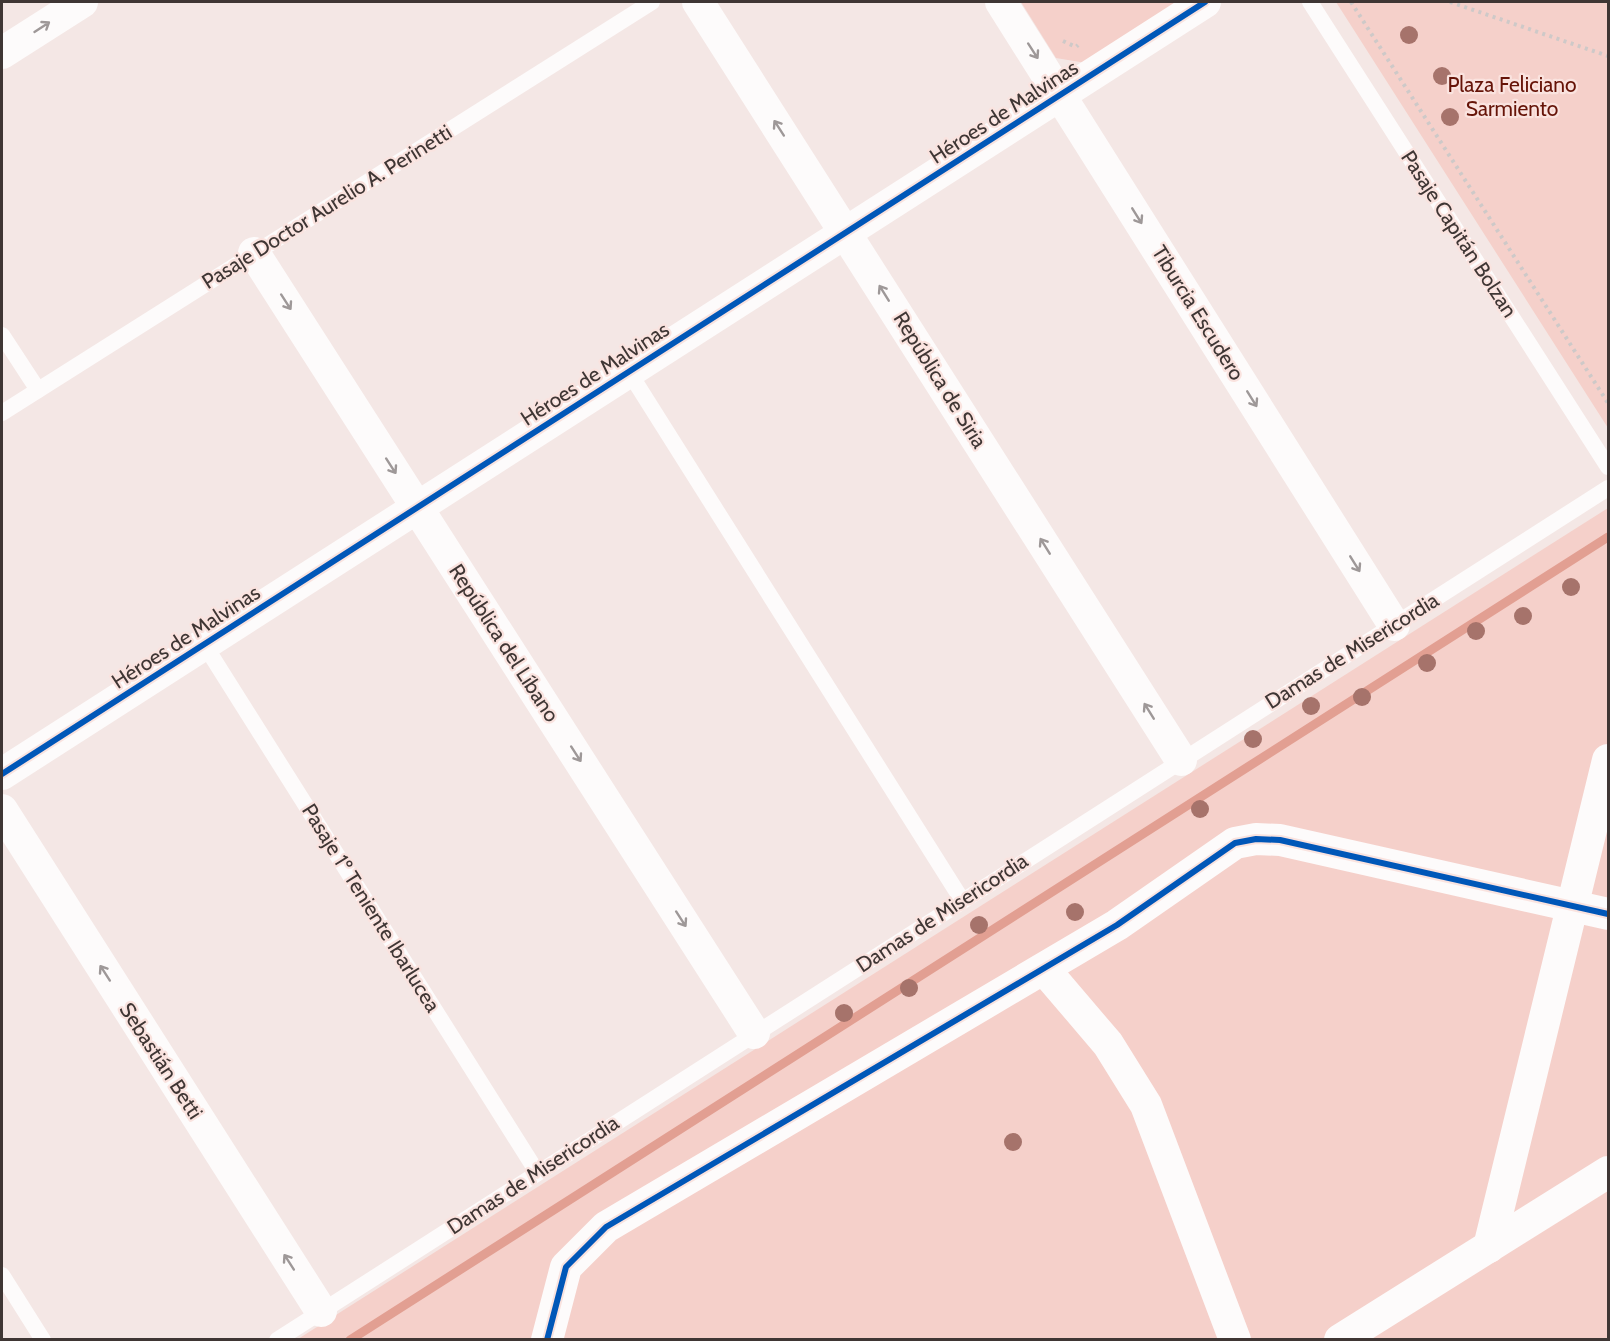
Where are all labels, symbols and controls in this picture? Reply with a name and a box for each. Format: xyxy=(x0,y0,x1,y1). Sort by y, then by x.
one-way arrow xyxy=(33,21,50,33)
one-way arrow xyxy=(1027,42,1039,59)
street label: Héroes de Malvinas xyxy=(925,54,1083,169)
park label: Plaza Feliciano Sarmiento xyxy=(1447,72,1577,121)
street label: Pasaje Doctor Aurelio A. Perinetti xyxy=(197,119,457,295)
one-way arrow xyxy=(773,121,785,137)
street label: Pasaje Capitán Bolzan xyxy=(1395,146,1523,322)
one-way arrow xyxy=(1131,207,1143,224)
street label: Tiburcia Escudero xyxy=(1147,241,1250,385)
one-way arrow xyxy=(878,285,890,302)
one-way arrow xyxy=(279,294,292,311)
street label: República de Siria xyxy=(888,307,992,453)
street label: Héroes de Malvinas xyxy=(516,316,674,431)
one-way arrow xyxy=(1246,390,1258,407)
one-way arrow xyxy=(385,458,398,475)
one-way arrow xyxy=(1038,538,1050,555)
one-way arrow xyxy=(1350,555,1362,572)
street label: República del Líbano xyxy=(444,559,565,726)
street label: Héroes de Malvinas xyxy=(107,579,265,694)
street label: Damas de Misericordia xyxy=(1260,587,1443,714)
one-way arrow xyxy=(1143,702,1156,719)
one-way arrow xyxy=(569,746,582,763)
street label: Pasaje 1º Teniente Ibarlucea xyxy=(296,799,446,1017)
street label: Damas de Misericordia xyxy=(851,848,1032,977)
one-way arrow xyxy=(675,910,687,927)
one-way arrow xyxy=(99,965,112,982)
street label: Sebastián Betti xyxy=(115,998,208,1123)
street label: Damas de Misericordia xyxy=(442,1110,623,1239)
one-way arrow xyxy=(283,1254,295,1271)

